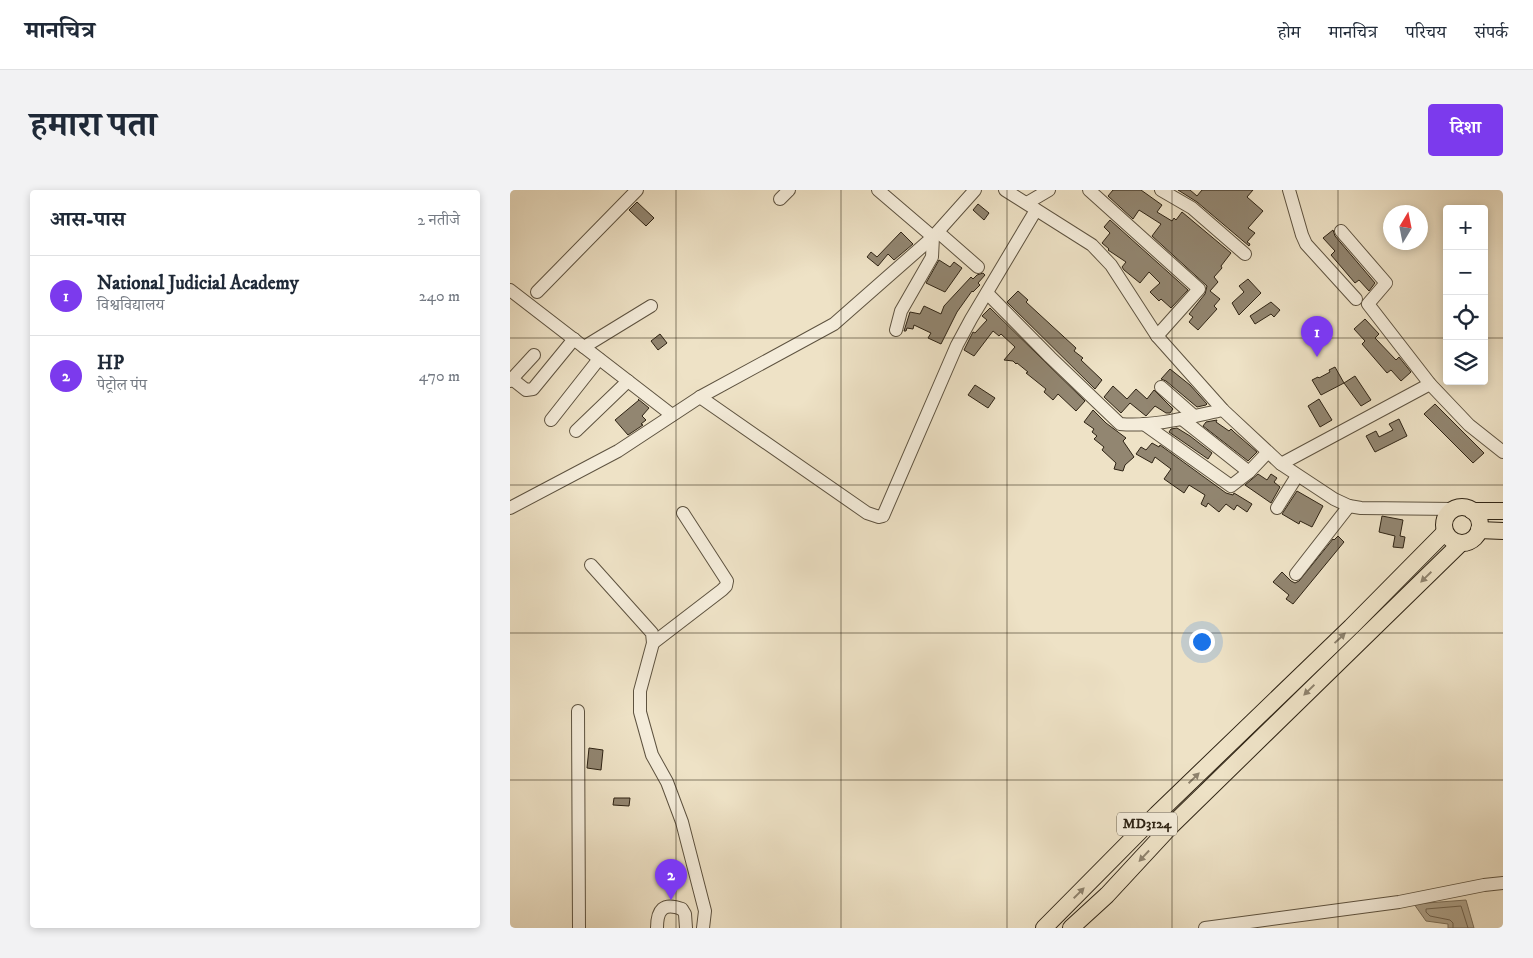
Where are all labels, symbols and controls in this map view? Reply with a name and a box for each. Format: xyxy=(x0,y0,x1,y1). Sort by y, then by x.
text: मानचित्र xyxy=(25,16,95,46)
text: होम xyxy=(1278,22,1301,44)
text: मानचित्र xyxy=(1329,22,1377,44)
text: परिचय xyxy=(1405,22,1446,44)
text: संपर्क xyxy=(1474,22,1508,44)
text: हमारा पता xyxy=(30,104,157,148)
button: दिशा xyxy=(1428,104,1503,156)
north arrow xyxy=(1383,205,1428,250)
map controls xyxy=(1443,205,1488,385)
button: + xyxy=(1443,205,1488,250)
text: आस-पास xyxy=(50,207,125,233)
text: 2 नतीजे xyxy=(417,210,460,230)
button: − xyxy=(1443,250,1488,295)
text: National Judicial Academy xyxy=(97,272,299,295)
text: 1 xyxy=(63,286,69,306)
text: 240 m xyxy=(419,286,460,306)
text: विश्वविद्यालय xyxy=(97,295,164,315)
button: locate xyxy=(1443,295,1488,340)
pin: 1 xyxy=(1301,316,1333,357)
button: layers xyxy=(1443,340,1488,385)
text: HP xyxy=(97,352,124,375)
text: 2 xyxy=(62,366,70,386)
text: 470 m xyxy=(419,366,460,386)
text: पेट्रोल पंप xyxy=(97,375,147,395)
one-way arrow xyxy=(1420,571,1432,583)
your location xyxy=(1189,629,1215,655)
one-way arrow xyxy=(1334,632,1346,644)
one-way arrow xyxy=(1304,684,1316,696)
one-way arrow xyxy=(1187,772,1199,784)
road number: MD3124 xyxy=(1117,812,1177,836)
one-way arrow xyxy=(1138,849,1150,861)
pin: 2 xyxy=(655,859,687,900)
one-way arrow xyxy=(1073,887,1085,899)

